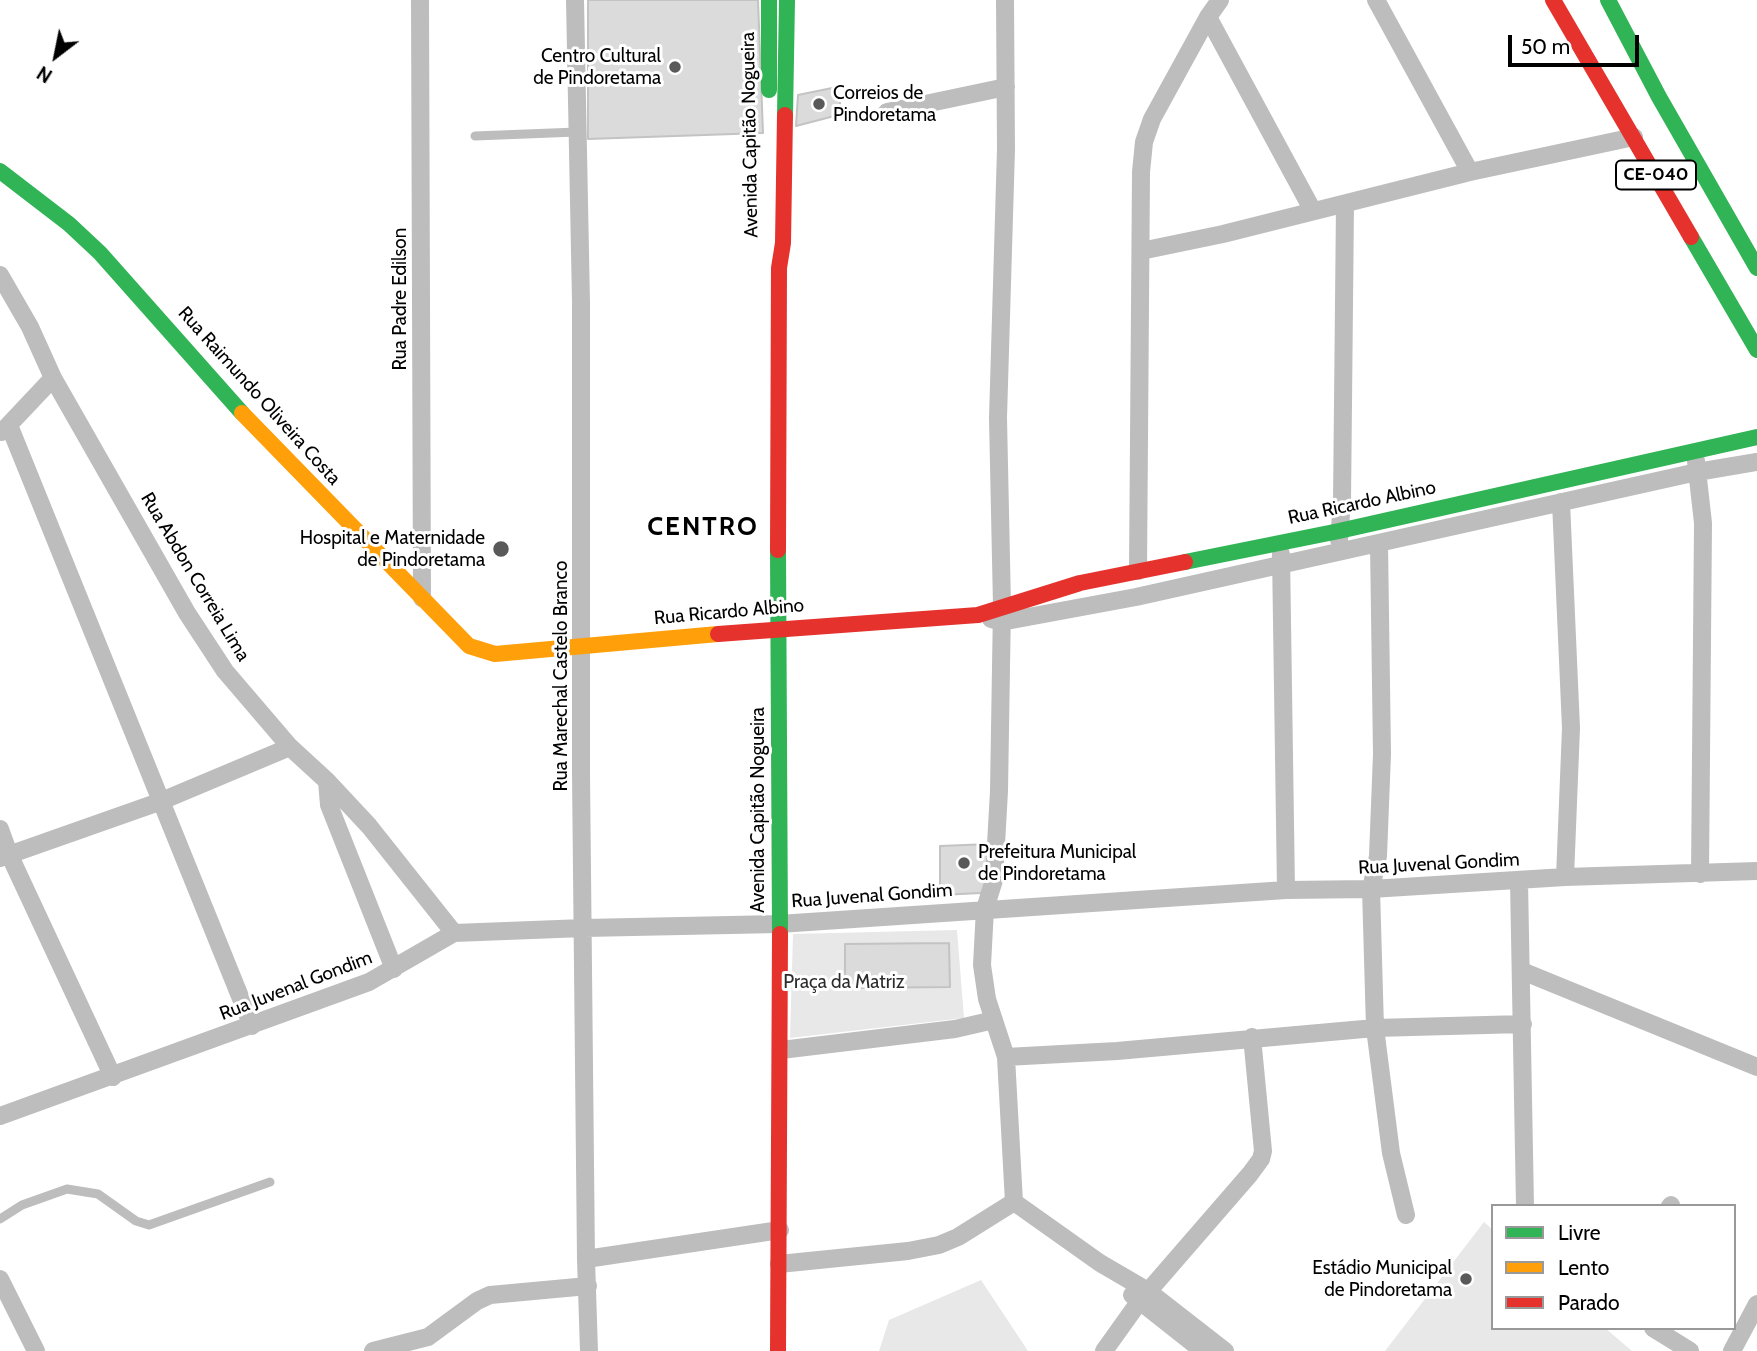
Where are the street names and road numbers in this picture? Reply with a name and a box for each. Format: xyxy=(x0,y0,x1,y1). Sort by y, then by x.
street label: Avenida Capitão Nogueira xyxy=(737,32,763,238)
road number: CE-040 xyxy=(1616,160,1696,190)
street label: Rua Padre Edilson xyxy=(389,228,411,370)
street label: Rua Raimundo Oliveira Costa xyxy=(173,302,345,490)
street label: Rua Ricardo Albino xyxy=(1286,476,1438,530)
street label: Rua Abdon Correia Lima xyxy=(136,488,254,666)
street label: Rua Marechal Castelo Branco xyxy=(550,561,572,791)
street label: Rua Ricardo Albino xyxy=(653,594,805,630)
street label: Avenida Capitão Nogueira xyxy=(747,707,769,913)
street label: Rua Juvenal Gondim xyxy=(1358,848,1520,880)
street label: Rua Juvenal Gondim xyxy=(791,879,953,913)
street label: Rua Juvenal Gondim xyxy=(217,946,375,1026)

